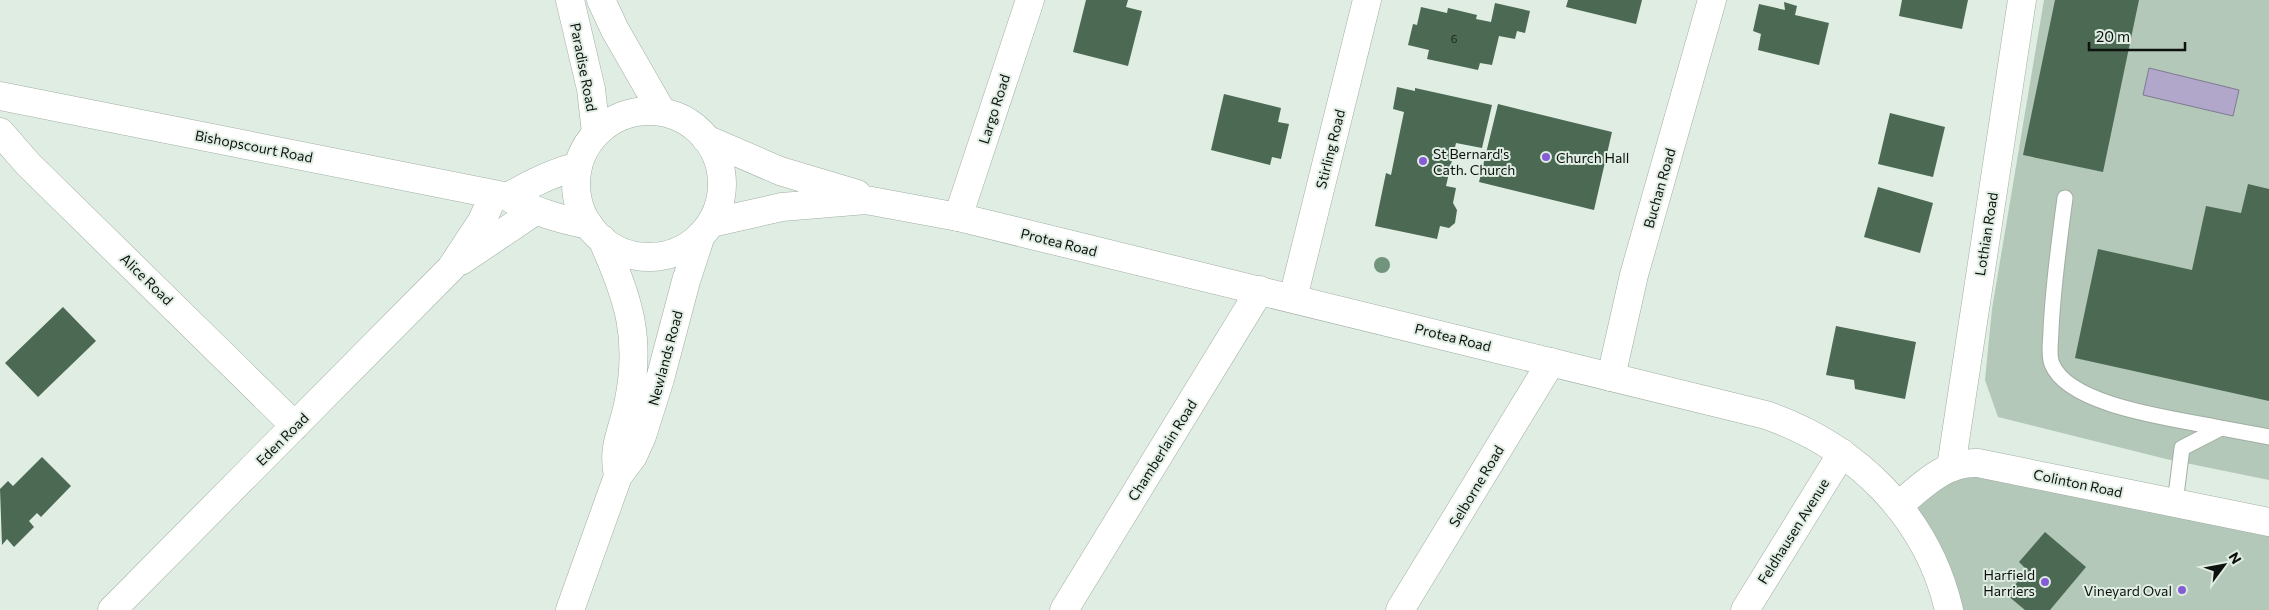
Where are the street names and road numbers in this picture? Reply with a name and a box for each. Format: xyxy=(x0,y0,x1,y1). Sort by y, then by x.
street label: Paradise Road xyxy=(567,21,601,113)
street label: Largo Road xyxy=(975,72,1013,146)
street label: Stirling Road xyxy=(1312,108,1348,190)
street label: Bishopscourt Road xyxy=(194,126,314,166)
street label: Buchan Road xyxy=(1639,146,1679,230)
street label: Lothian Road xyxy=(1971,191,2001,277)
street label: Protea Road xyxy=(1019,224,1099,260)
street label: Alice Road xyxy=(117,250,177,308)
street label: Newlands Road xyxy=(644,309,686,407)
street label: Protea Road xyxy=(1413,319,1493,355)
street label: Chamberlain Road xyxy=(1124,396,1200,504)
street label: Eden Road xyxy=(252,409,312,469)
street label: Selborne Road xyxy=(1445,442,1507,530)
street label: Colinton Road xyxy=(2032,465,2124,501)
street label: Feldhausen Avenue xyxy=(1754,475,1832,587)

